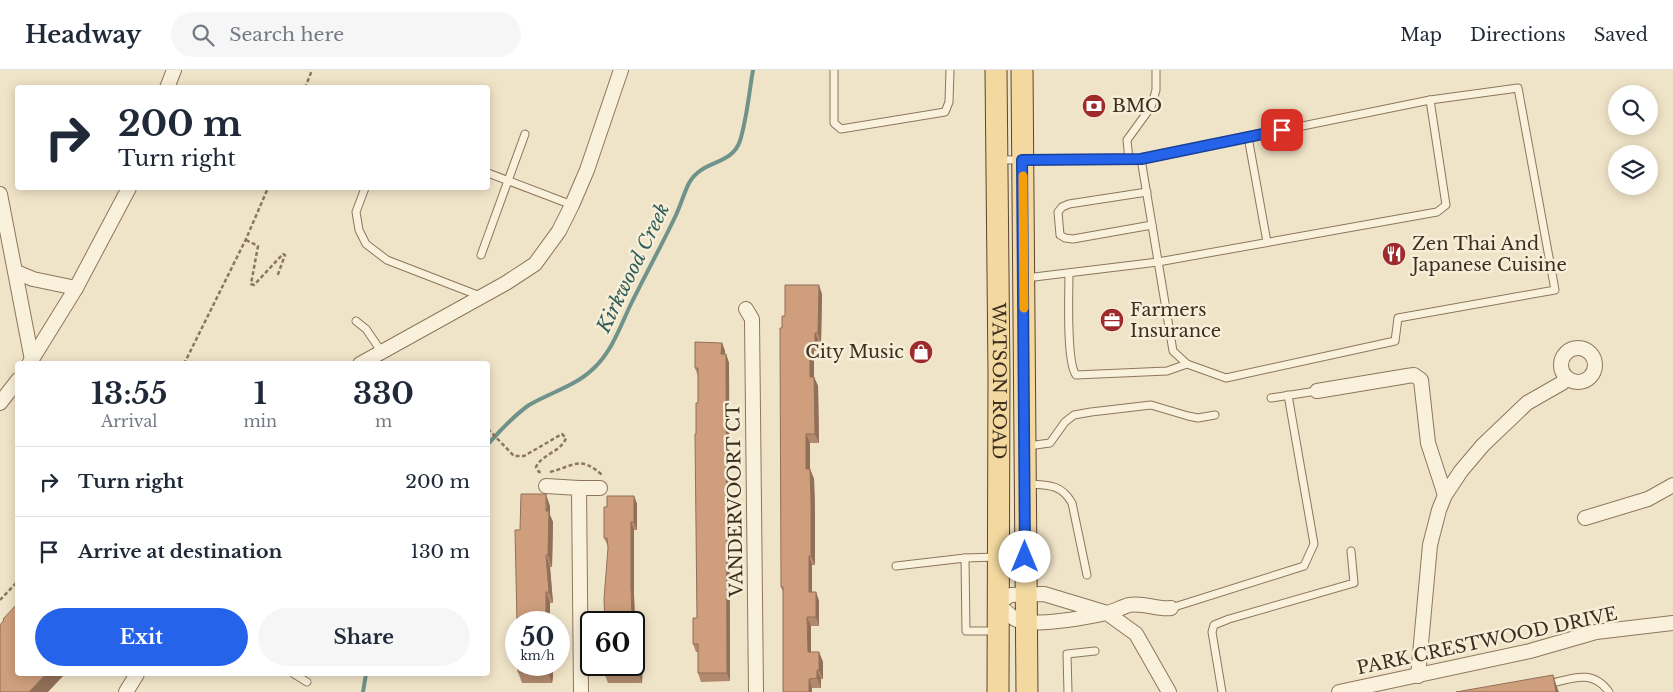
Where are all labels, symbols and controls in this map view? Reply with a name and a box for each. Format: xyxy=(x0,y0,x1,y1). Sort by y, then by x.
search box xyxy=(171,12,521,57)
text: Headway xyxy=(25,20,141,49)
icon: search xyxy=(189,21,217,49)
text: Search here xyxy=(229,23,344,46)
text: Map xyxy=(1400,24,1442,46)
text: Directions xyxy=(1470,24,1566,46)
text: Saved xyxy=(1594,24,1648,46)
map controls xyxy=(1608,85,1658,195)
button: search xyxy=(1608,85,1658,135)
bank icon: BMO xyxy=(1081,93,1107,119)
place label: BMO xyxy=(1112,95,1162,117)
text: 200 m xyxy=(118,102,242,145)
icon: right xyxy=(35,105,100,170)
pin xyxy=(1261,109,1303,151)
icon: arrive xyxy=(1268,116,1296,144)
text: Turn right xyxy=(118,145,236,172)
button: layers xyxy=(1608,145,1658,195)
water label: Kirkwood Creek xyxy=(591,200,674,337)
place label: Zen Thai And Japanese Cuisine xyxy=(1410,233,1567,276)
restaurant icon: Zen Thai And Japanese Cuisine xyxy=(1381,241,1407,267)
place label: Farmers Insurance xyxy=(1130,299,1221,342)
street label: WATSON ROAD xyxy=(987,301,1010,459)
office icon: Farmers Insurance xyxy=(1099,307,1125,333)
shop icon: City Music xyxy=(908,339,934,365)
place label: City Music xyxy=(805,341,904,363)
text: 13:55 xyxy=(91,375,167,412)
text: 1 xyxy=(254,375,267,412)
text: 330 xyxy=(353,375,414,412)
street label: VANDERVOORT CT xyxy=(722,402,748,598)
text: Arrival xyxy=(101,411,158,431)
text: min xyxy=(243,411,277,431)
text: m xyxy=(375,411,392,431)
icon: right xyxy=(35,468,63,496)
text: Turn right xyxy=(78,470,184,493)
text: 200 m xyxy=(405,470,470,493)
position arrow xyxy=(998,530,1050,582)
icon: arrive xyxy=(35,538,63,566)
text: Arrive at destination xyxy=(78,540,282,563)
text: 130 m xyxy=(410,540,470,563)
street label: PARK CRESTWOOD DRIVE xyxy=(1355,603,1619,679)
button: Exit xyxy=(35,608,248,666)
button: Share xyxy=(258,608,470,666)
speed limit sign: 60 xyxy=(580,611,645,676)
text: 50 xyxy=(521,622,554,653)
text: km/h xyxy=(520,648,555,663)

